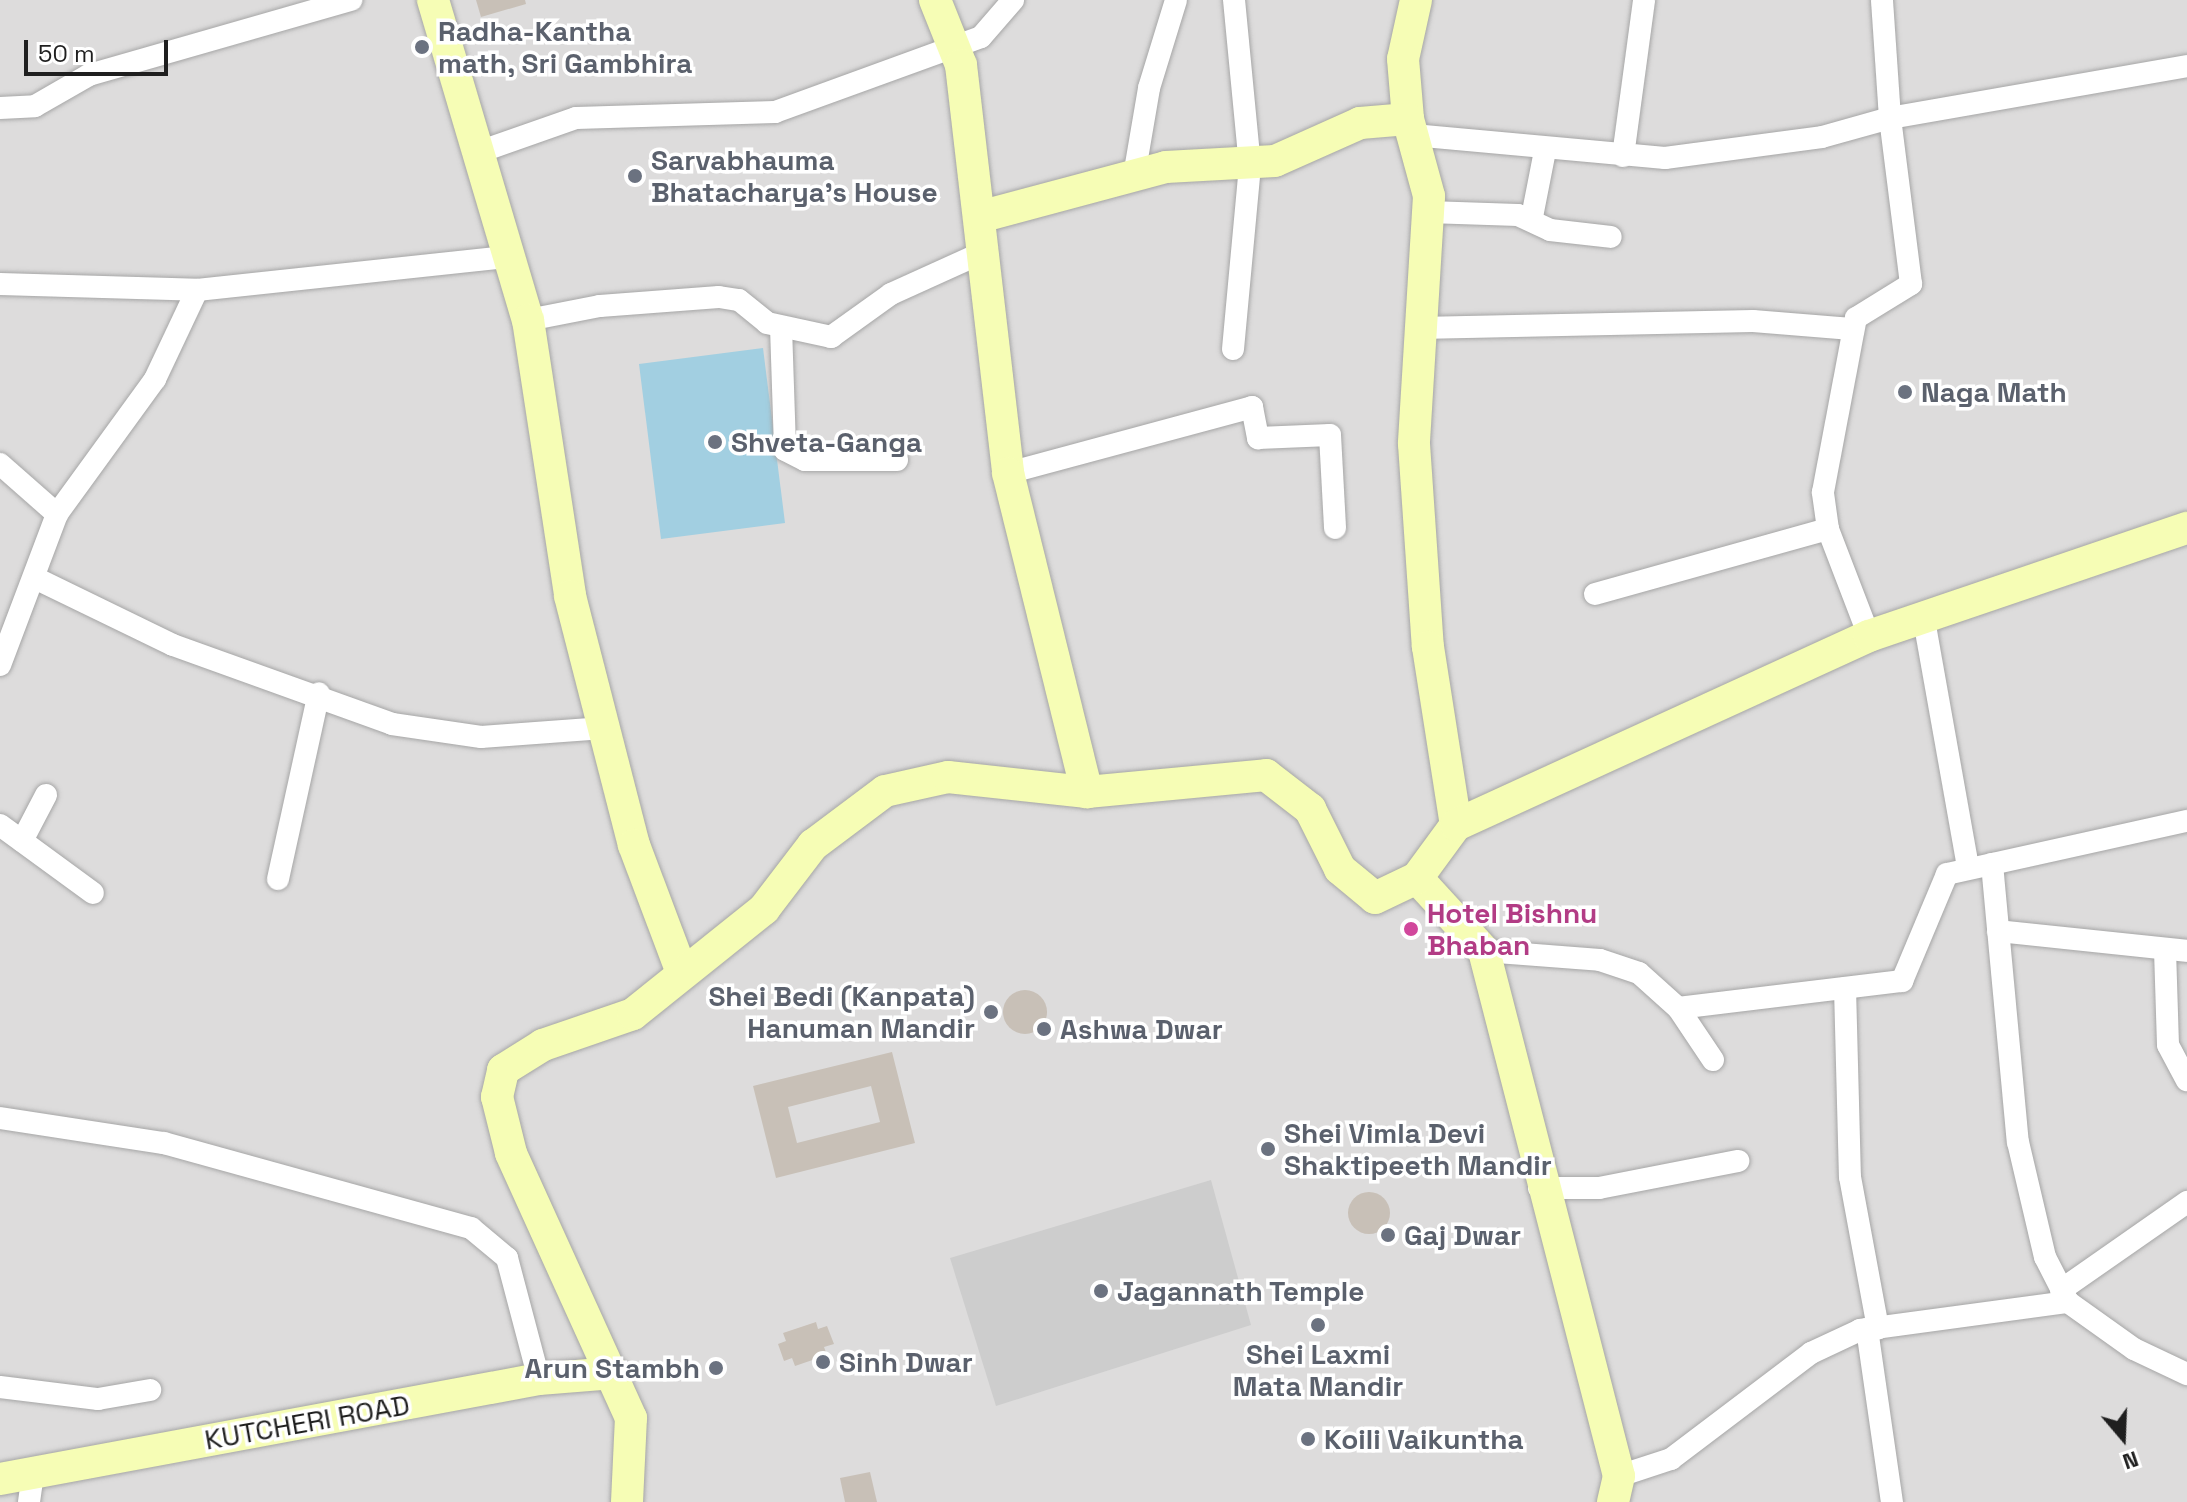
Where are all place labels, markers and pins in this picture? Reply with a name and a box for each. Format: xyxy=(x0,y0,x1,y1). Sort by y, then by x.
place label: Radha-Kantha math, Sri Gambhira xyxy=(438,14,693,80)
marker: Radha-Kantha math, Sri Gambhira xyxy=(413,38,431,56)
place label: Sarvabhauma Bhatacharya's House xyxy=(651,143,938,209)
marker: Sarvabhauma Bhatacharya's House xyxy=(626,167,644,185)
place label: Naga Math xyxy=(1921,375,2067,409)
marker: Naga Math xyxy=(1896,383,1914,401)
place label: Shveta-Ganga xyxy=(731,425,922,459)
marker: Shveta-Ganga xyxy=(706,433,724,451)
place label: Hotel Bishnu Bhaban xyxy=(1427,896,1597,962)
marker: Hotel Bishnu Bhaban xyxy=(1402,920,1420,938)
place label: Shei Bedi (Kanpata) Hanuman Mandir xyxy=(708,979,975,1045)
marker: Shei Bedi (Kanpata) Hanuman Mandir xyxy=(982,1003,1000,1021)
place label: Ashwa Dwar xyxy=(1060,1012,1223,1046)
marker: Ashwa Dwar xyxy=(1035,1020,1053,1038)
place label: Shei Vimla Devi Shaktipeeth Mandir xyxy=(1284,1116,1552,1182)
marker: Shei Vimla Devi Shaktipeeth Mandir xyxy=(1259,1140,1277,1158)
place label: Gaj Dwar xyxy=(1404,1218,1521,1252)
marker: Gaj Dwar xyxy=(1379,1226,1397,1244)
place label: Jagannath Temple xyxy=(1117,1274,1365,1308)
marker: Jagannath Temple xyxy=(1092,1282,1110,1300)
marker: Shei Laxmi Mata Mandir xyxy=(1309,1316,1327,1334)
place label: Shei Laxmi Mata Mandir xyxy=(1233,1337,1403,1403)
place label: Sinh Dwar xyxy=(839,1345,973,1379)
place label: Arun Stambh xyxy=(525,1351,700,1385)
marker: Sinh Dwar xyxy=(814,1353,832,1371)
marker: Arun Stambh xyxy=(707,1359,725,1377)
place label: Koili Vaikuntha xyxy=(1324,1422,1524,1456)
marker: Koili Vaikuntha xyxy=(1299,1430,1317,1448)

